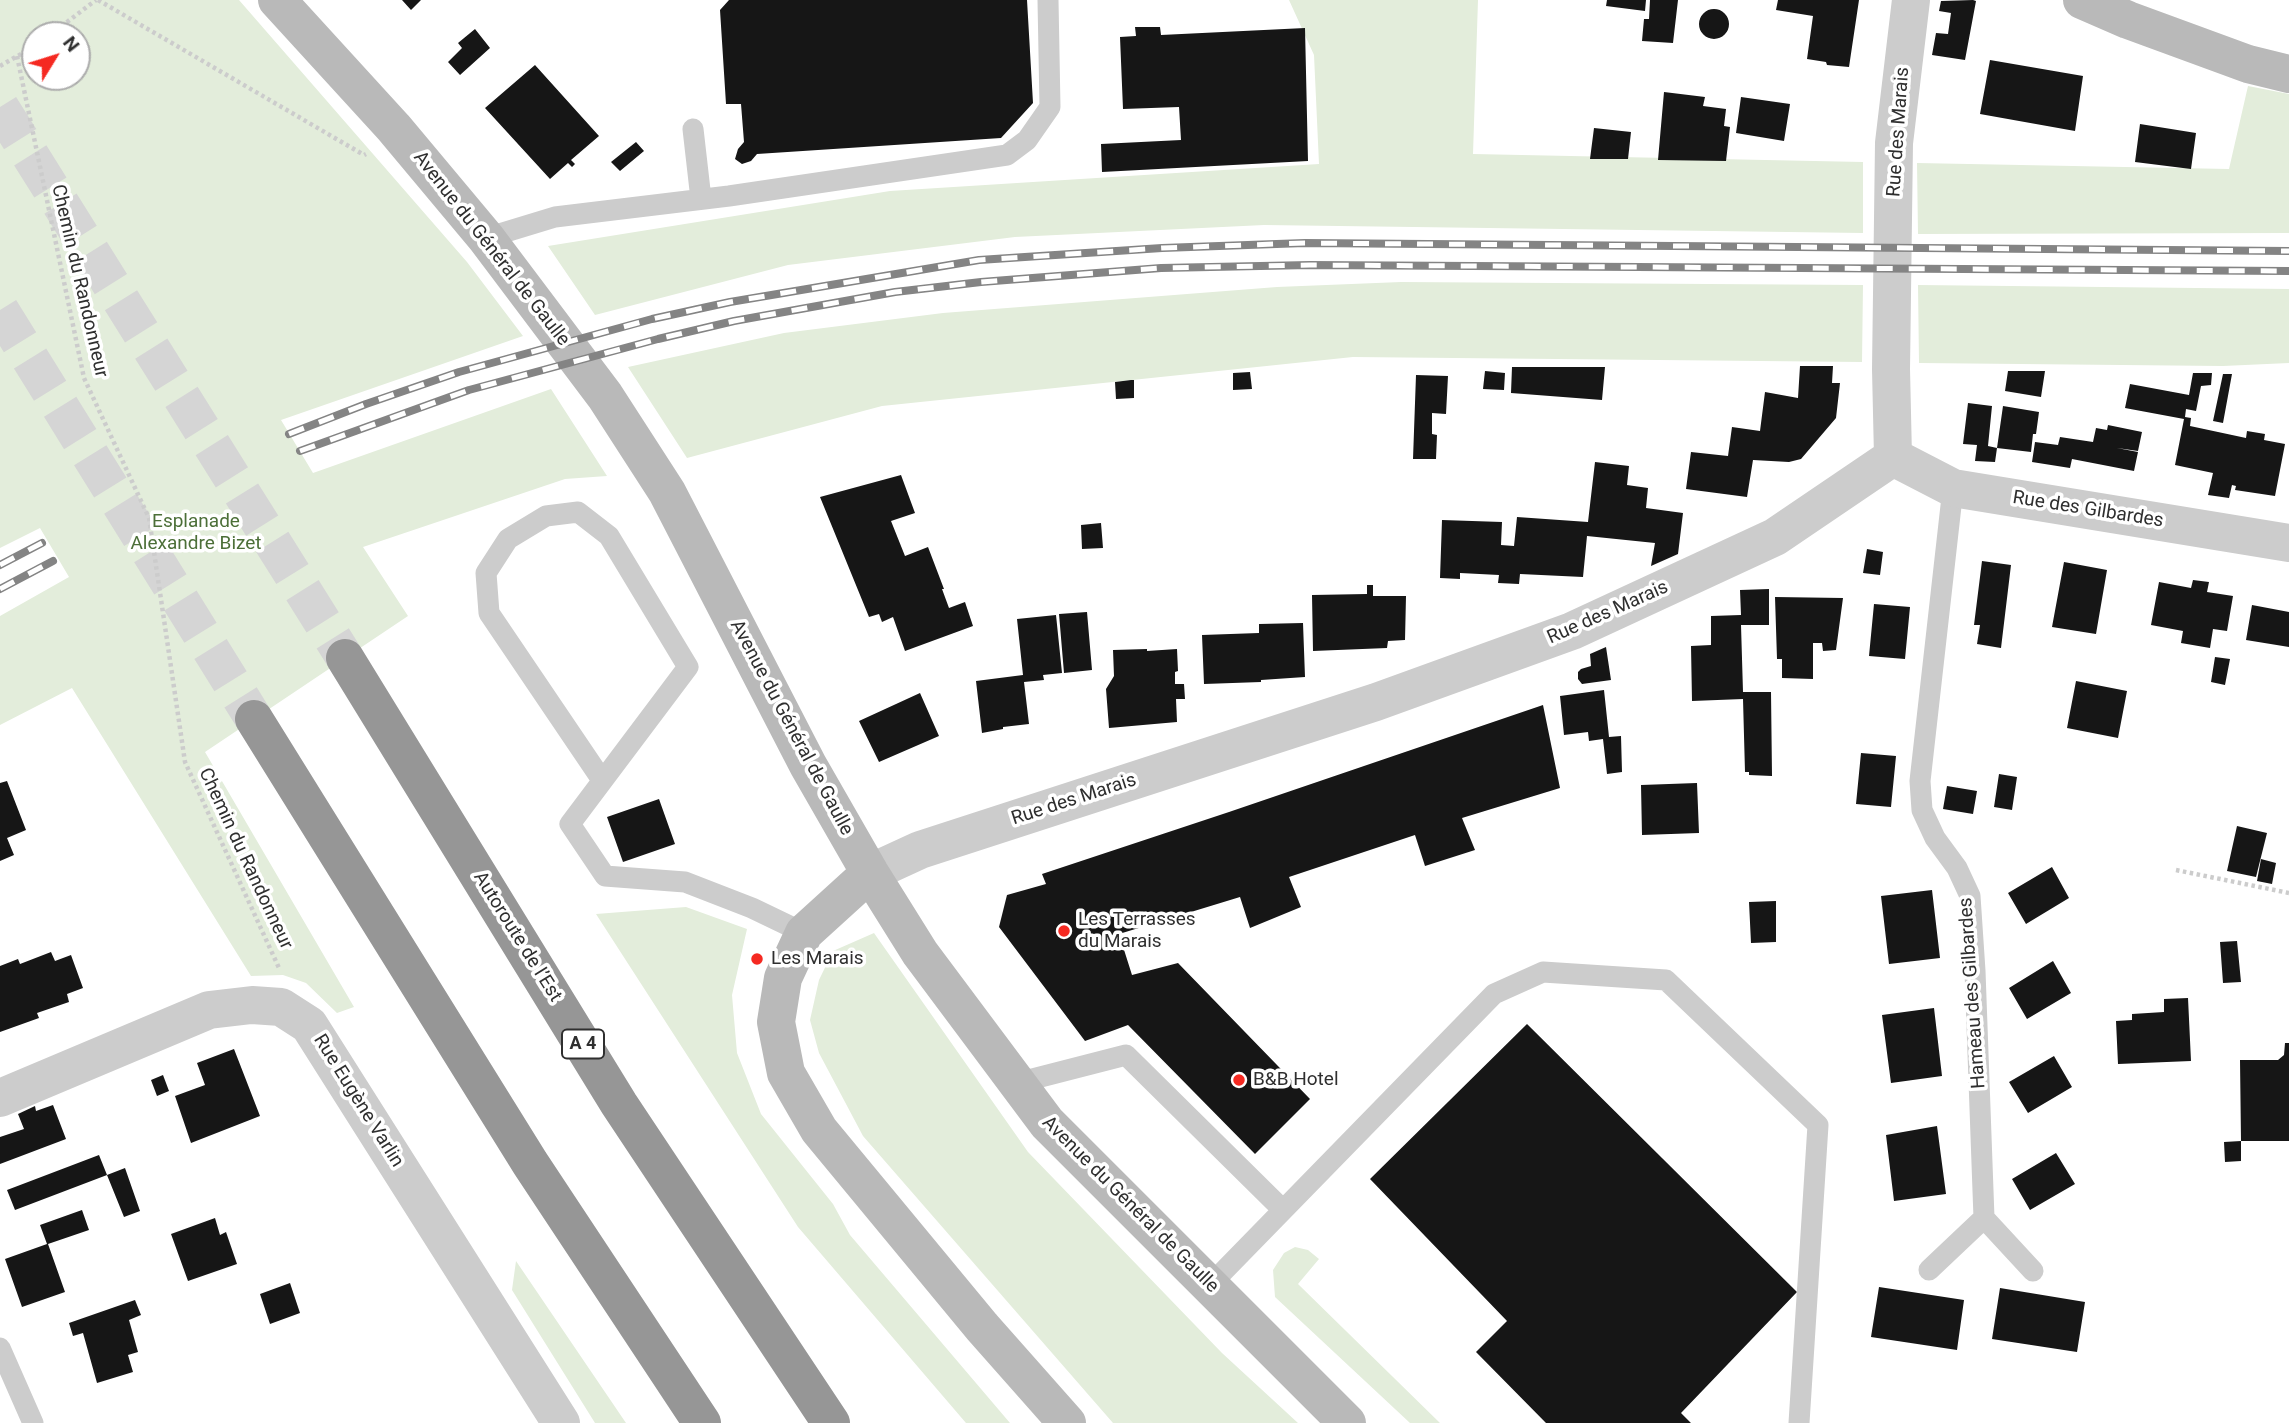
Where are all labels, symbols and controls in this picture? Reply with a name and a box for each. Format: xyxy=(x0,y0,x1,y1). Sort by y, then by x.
north arrow xyxy=(21,21,91,91)
text: N xyxy=(58,32,85,56)
street label: Rue des Marais xyxy=(1883,66,1915,198)
street label: Avenue du Général de Gaulle xyxy=(408,147,574,351)
street label: Chemin du Randonneur xyxy=(46,182,112,380)
street label: Rue des Gilbardes xyxy=(2011,487,2165,533)
park label: Esplanade Alexandre Bizet xyxy=(130,511,262,555)
street label: Rue des Marais xyxy=(1544,576,1672,650)
street label: Avenue du Général de Gaulle xyxy=(724,616,858,840)
street label: Chemin du Randonneur xyxy=(193,765,297,953)
street label: Rue des Marais xyxy=(1009,769,1139,831)
street label: Autoroute de l’Est xyxy=(468,868,566,1006)
street label: Hameau des Gilbardes xyxy=(1955,897,1991,1089)
place label: Les Terrasses du Marais xyxy=(1078,909,1196,953)
marker: Les Terrasses du Marais xyxy=(1056,923,1072,939)
place label: Les Marais xyxy=(771,948,864,970)
marker: Les Marais xyxy=(749,951,765,967)
street label: Rue Eugène Varlin xyxy=(308,1030,408,1172)
road number: A 4 xyxy=(562,1030,604,1058)
place label: B&B Hotel xyxy=(1253,1069,1339,1091)
marker: B&B Hotel xyxy=(1231,1072,1247,1088)
street label: Avenue du Général de Gaulle xyxy=(1037,1112,1223,1298)

